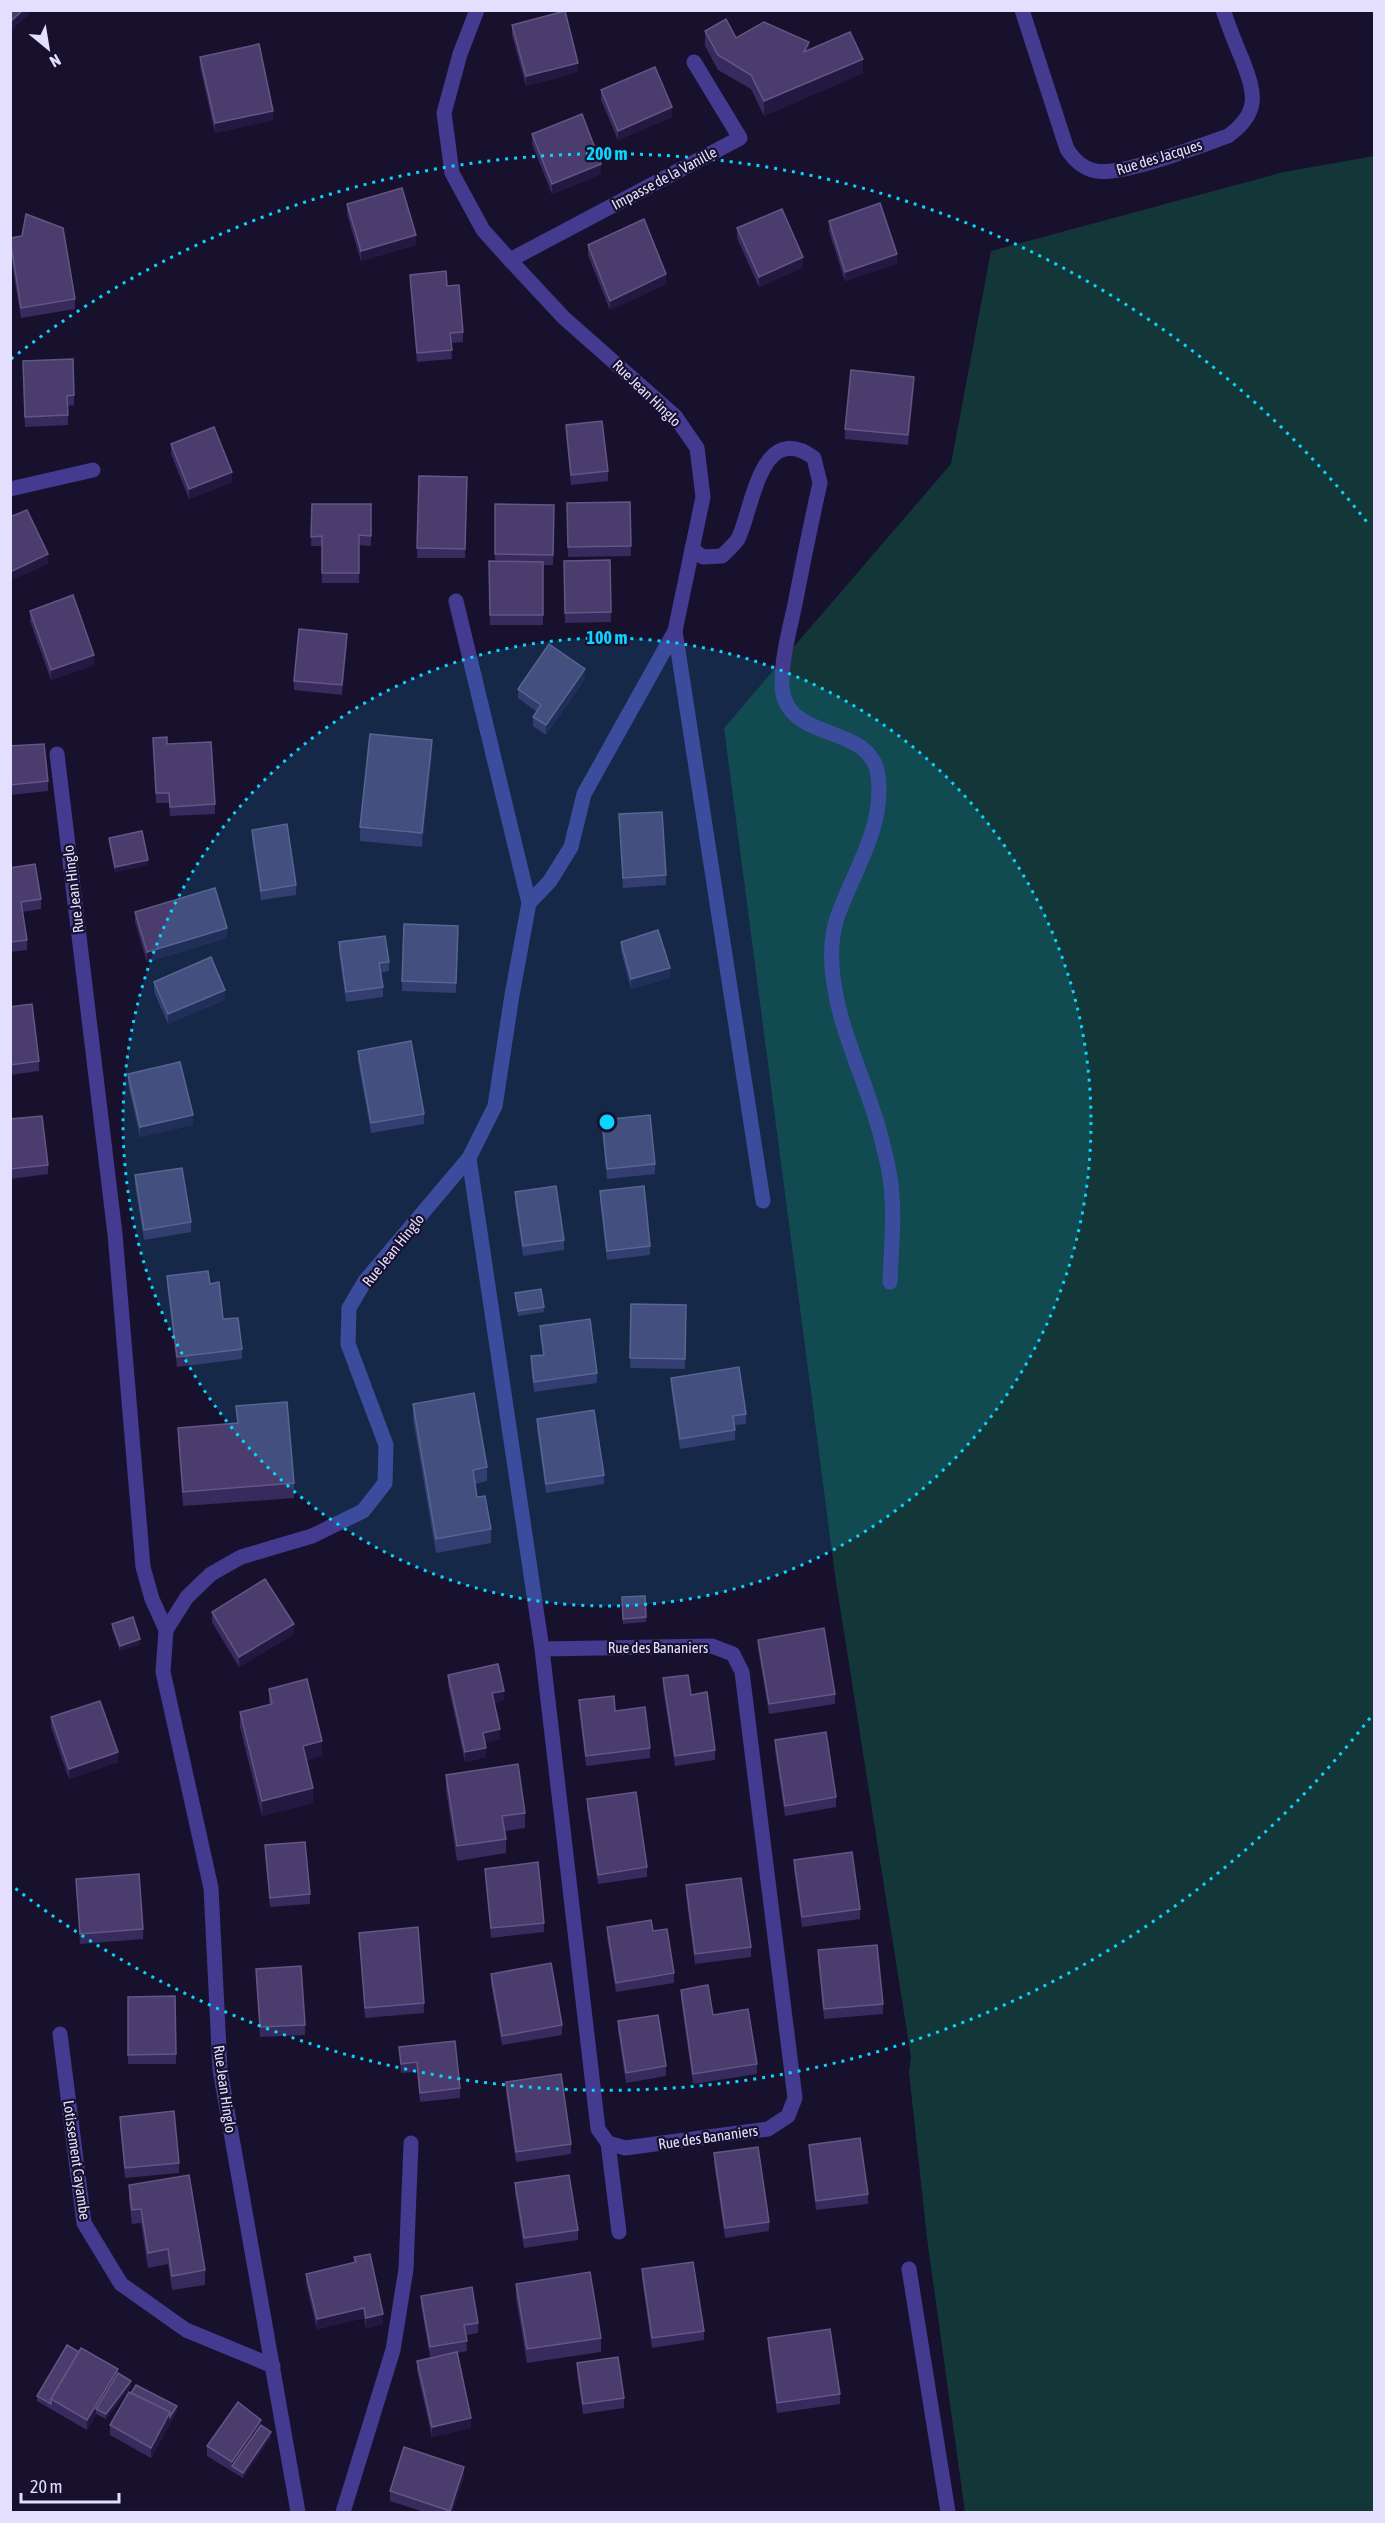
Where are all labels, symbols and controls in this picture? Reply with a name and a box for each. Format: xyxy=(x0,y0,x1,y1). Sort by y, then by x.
north arrow xyxy=(18,18,78,78)
text: N xyxy=(47,51,64,71)
street label: Rue des Jacques xyxy=(1114,136,1204,178)
text: 200 m xyxy=(587,143,627,164)
street label: Impasse de la Vanille xyxy=(609,143,720,213)
street label: Rue Jean Hinglo xyxy=(609,356,685,430)
text: 100 m xyxy=(587,627,627,648)
street label: Rue Jean Hinglo xyxy=(59,844,87,934)
centre of rings xyxy=(597,1112,617,1132)
street label: Rue Jean Hinglo xyxy=(359,1210,427,1290)
street label: Rue des Bananiers xyxy=(608,1639,708,1656)
street label: Rue Jean Hinglo xyxy=(210,2044,240,2134)
street label: Lotissement Cayambe xyxy=(60,2099,94,2221)
street label: Rue des Bananiers xyxy=(657,2122,759,2152)
scale bar xyxy=(21,2466,118,2504)
text: 20 m xyxy=(30,2476,62,2497)

